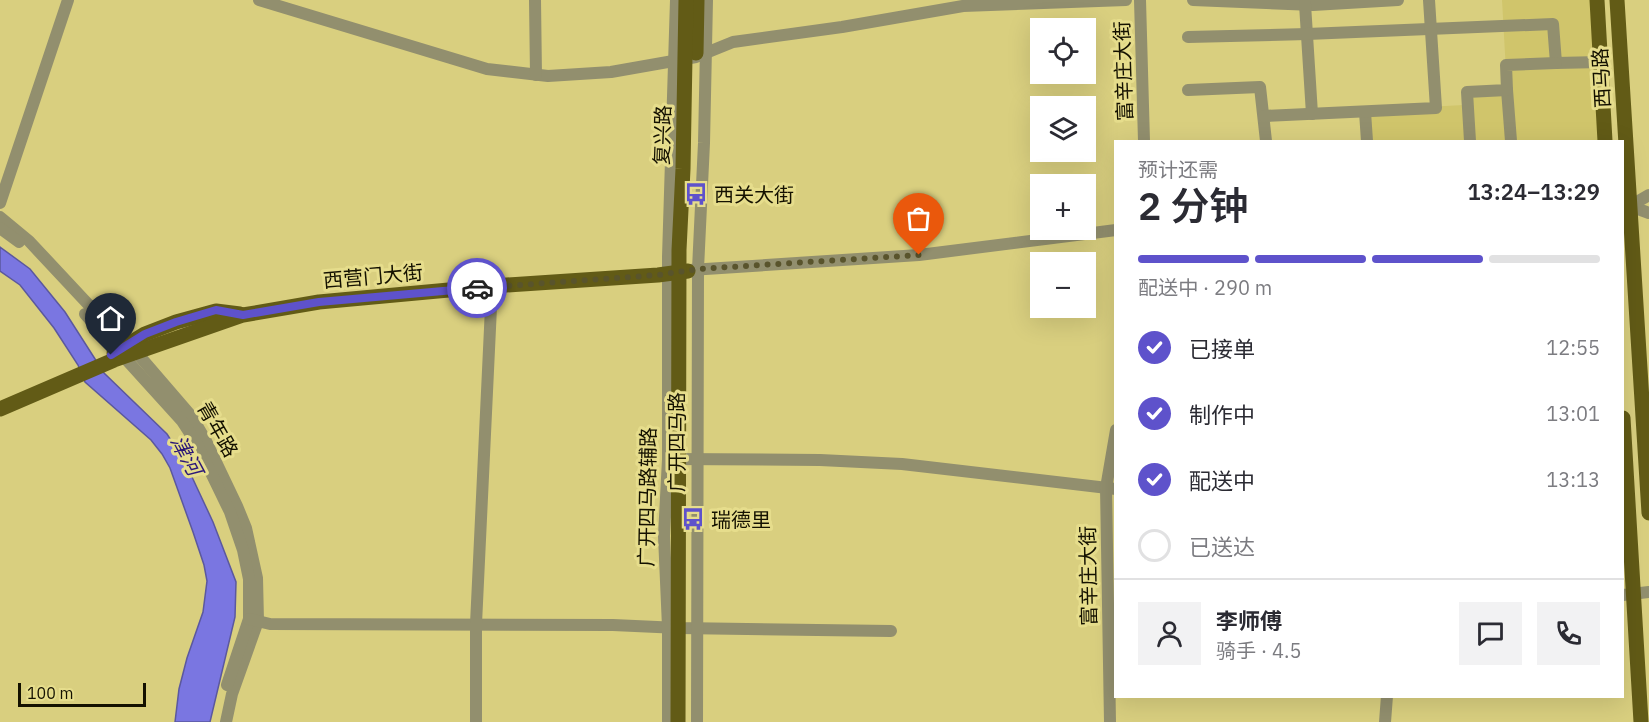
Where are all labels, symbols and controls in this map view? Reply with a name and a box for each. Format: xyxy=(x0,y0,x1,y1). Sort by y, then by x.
map controls xyxy=(1030,18,1096,318)
button: locate xyxy=(1030,18,1096,84)
street label: 富辛庄大街 xyxy=(1108,21,1138,121)
street label: 西马路 xyxy=(1586,47,1616,109)
button: layers xyxy=(1030,96,1096,162)
street label: 复兴路 xyxy=(647,105,677,165)
text: 预计还需 xyxy=(1138,156,1218,183)
button: + xyxy=(1030,174,1096,240)
text: 13:24–13:29 xyxy=(1467,177,1600,206)
text: 2 分钟 xyxy=(1138,180,1249,231)
bus stop icon: 西关大街 xyxy=(683,181,709,207)
place label: 西关大街 xyxy=(714,181,794,208)
pin xyxy=(893,193,944,255)
icon: bag xyxy=(902,202,935,235)
button: − xyxy=(1030,252,1096,318)
street label: 西营门大街 xyxy=(322,258,424,294)
courier xyxy=(447,258,507,318)
icon: car xyxy=(461,272,494,305)
text: 配送中 · 290 m xyxy=(1138,274,1272,301)
pin xyxy=(85,293,136,355)
icon: home xyxy=(94,302,127,335)
icon: check xyxy=(1138,331,1171,364)
text: 已接单 xyxy=(1189,334,1255,363)
text: 12:55 xyxy=(1546,334,1600,361)
street label: 广开四马路 xyxy=(663,392,690,492)
street label: 青年路 xyxy=(191,396,245,462)
icon: check xyxy=(1138,397,1171,430)
text: 制作中 xyxy=(1189,400,1255,429)
text: 13:01 xyxy=(1546,400,1600,427)
street label: 广开四马路辅路 xyxy=(632,427,662,567)
water label: 津河 xyxy=(165,430,211,484)
icon: check xyxy=(1138,463,1171,496)
text: 配送中 xyxy=(1189,466,1255,495)
text: 13:13 xyxy=(1546,466,1600,493)
bus stop icon: 瑞德里 xyxy=(680,506,706,532)
place label: 瑞德里 xyxy=(711,506,771,533)
street label: 富辛庄大街 xyxy=(1074,526,1102,626)
text: 已送达 xyxy=(1189,532,1255,561)
button: person xyxy=(1138,602,1201,665)
button: chat xyxy=(1459,602,1522,665)
button: phone xyxy=(1537,602,1600,665)
text: 李师傅 xyxy=(1216,606,1282,635)
text: 骑手 · 4.5 xyxy=(1216,637,1301,664)
scale bar xyxy=(18,680,146,708)
text: 100 m xyxy=(27,683,74,703)

